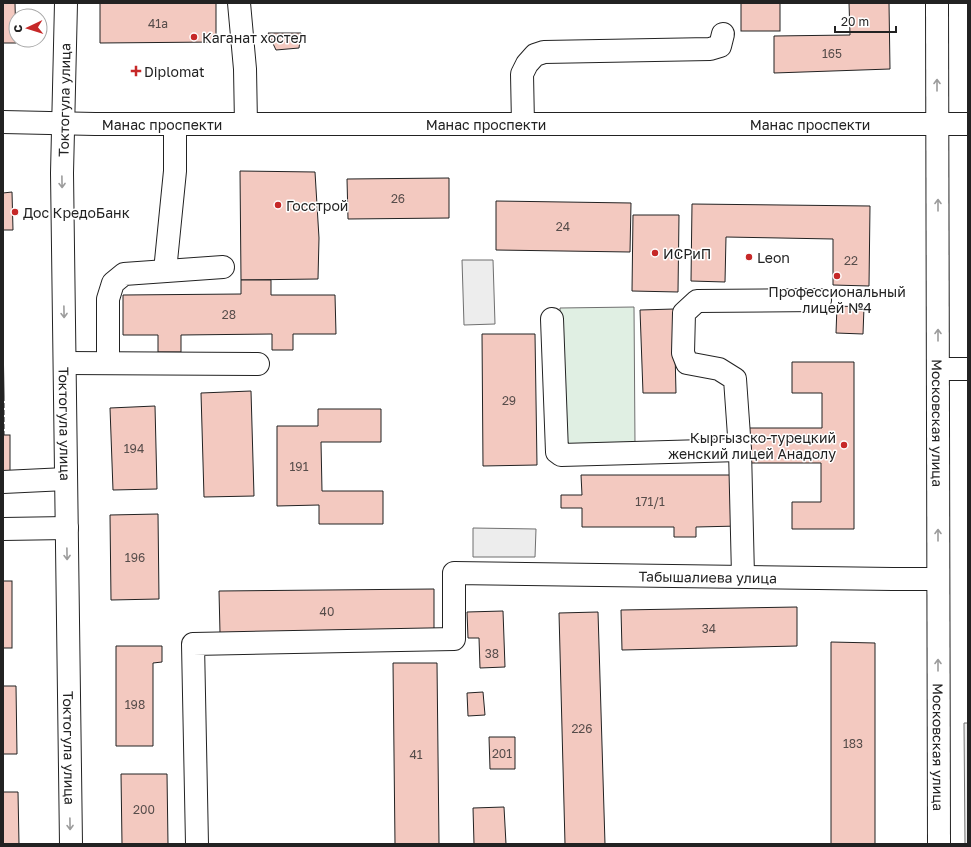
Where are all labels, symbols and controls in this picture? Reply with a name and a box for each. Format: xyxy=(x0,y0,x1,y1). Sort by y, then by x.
north arrow xyxy=(8,8,48,48)
scale bar xyxy=(835,8,896,34)
text: 20 m xyxy=(841,14,869,29)
house number: 41а xyxy=(148,16,168,31)
text: С xyxy=(11,24,24,33)
place label: Каганат хостел xyxy=(202,29,307,46)
marker: Каганат хостел xyxy=(189,32,199,42)
street label: Токтогула улица xyxy=(55,43,73,157)
house number: 165 xyxy=(822,46,842,61)
place label: Diplomat xyxy=(144,63,205,80)
marker: Diplomat xyxy=(131,66,141,76)
one-way arrow xyxy=(933,79,941,92)
street label: Манас проспекти xyxy=(102,116,222,133)
street label: Манас проспекти xyxy=(426,116,546,133)
street label: Манас проспекти xyxy=(750,116,870,133)
one-way arrow xyxy=(58,175,66,188)
house number: 26 xyxy=(391,191,405,206)
place label: Госстрой xyxy=(286,197,348,214)
one-way arrow xyxy=(934,199,942,212)
marker: Госстрой xyxy=(273,200,283,210)
place label: Дос КредоБанк xyxy=(23,204,130,221)
marker: Дос КредоБанк xyxy=(10,207,20,217)
house number: 24 xyxy=(556,219,570,234)
place label: ИСРиП xyxy=(663,245,711,262)
marker: ИСРиП xyxy=(650,248,660,258)
place label: Leon xyxy=(757,249,790,266)
marker: Leon xyxy=(744,252,754,262)
house number: 22 xyxy=(844,253,858,268)
marker: Профессиональный лицей №4 xyxy=(832,271,842,281)
place label: Профессиональный лицей №4 xyxy=(768,283,906,316)
one-way arrow xyxy=(60,305,68,318)
house number: 28 xyxy=(222,307,236,322)
one-way arrow xyxy=(934,329,942,342)
street label: Московская улица xyxy=(929,359,947,487)
street label: Токтогула улица xyxy=(56,367,75,481)
house number: 29 xyxy=(502,393,516,408)
place label: Кыргызско-турецкий женский лицей Анадолу xyxy=(668,429,836,462)
marker: Кыргызско-турецкий женский лицей Анадолу xyxy=(839,440,849,450)
house number: 194 xyxy=(124,441,144,456)
house number: 191 xyxy=(290,459,309,474)
house number: 171/1 xyxy=(635,494,665,509)
one-way arrow xyxy=(934,529,942,542)
one-way arrow xyxy=(63,547,71,560)
house number: 196 xyxy=(125,550,145,565)
street label: Табышалиева улица xyxy=(639,567,777,586)
house number: 40 xyxy=(320,604,334,619)
house number: 34 xyxy=(702,621,716,636)
house number: 38 xyxy=(485,646,499,661)
one-way arrow xyxy=(934,659,942,672)
street label: Московская улица xyxy=(930,683,947,811)
street label: Токтогула улица xyxy=(60,691,79,805)
house number: 198 xyxy=(125,697,145,712)
house number: 226 xyxy=(571,721,593,736)
house number: 183 xyxy=(843,736,863,751)
house number: 201 xyxy=(492,746,512,761)
house number: 41 xyxy=(409,747,423,762)
house number: 200 xyxy=(133,802,155,817)
one-way arrow xyxy=(67,817,74,830)

